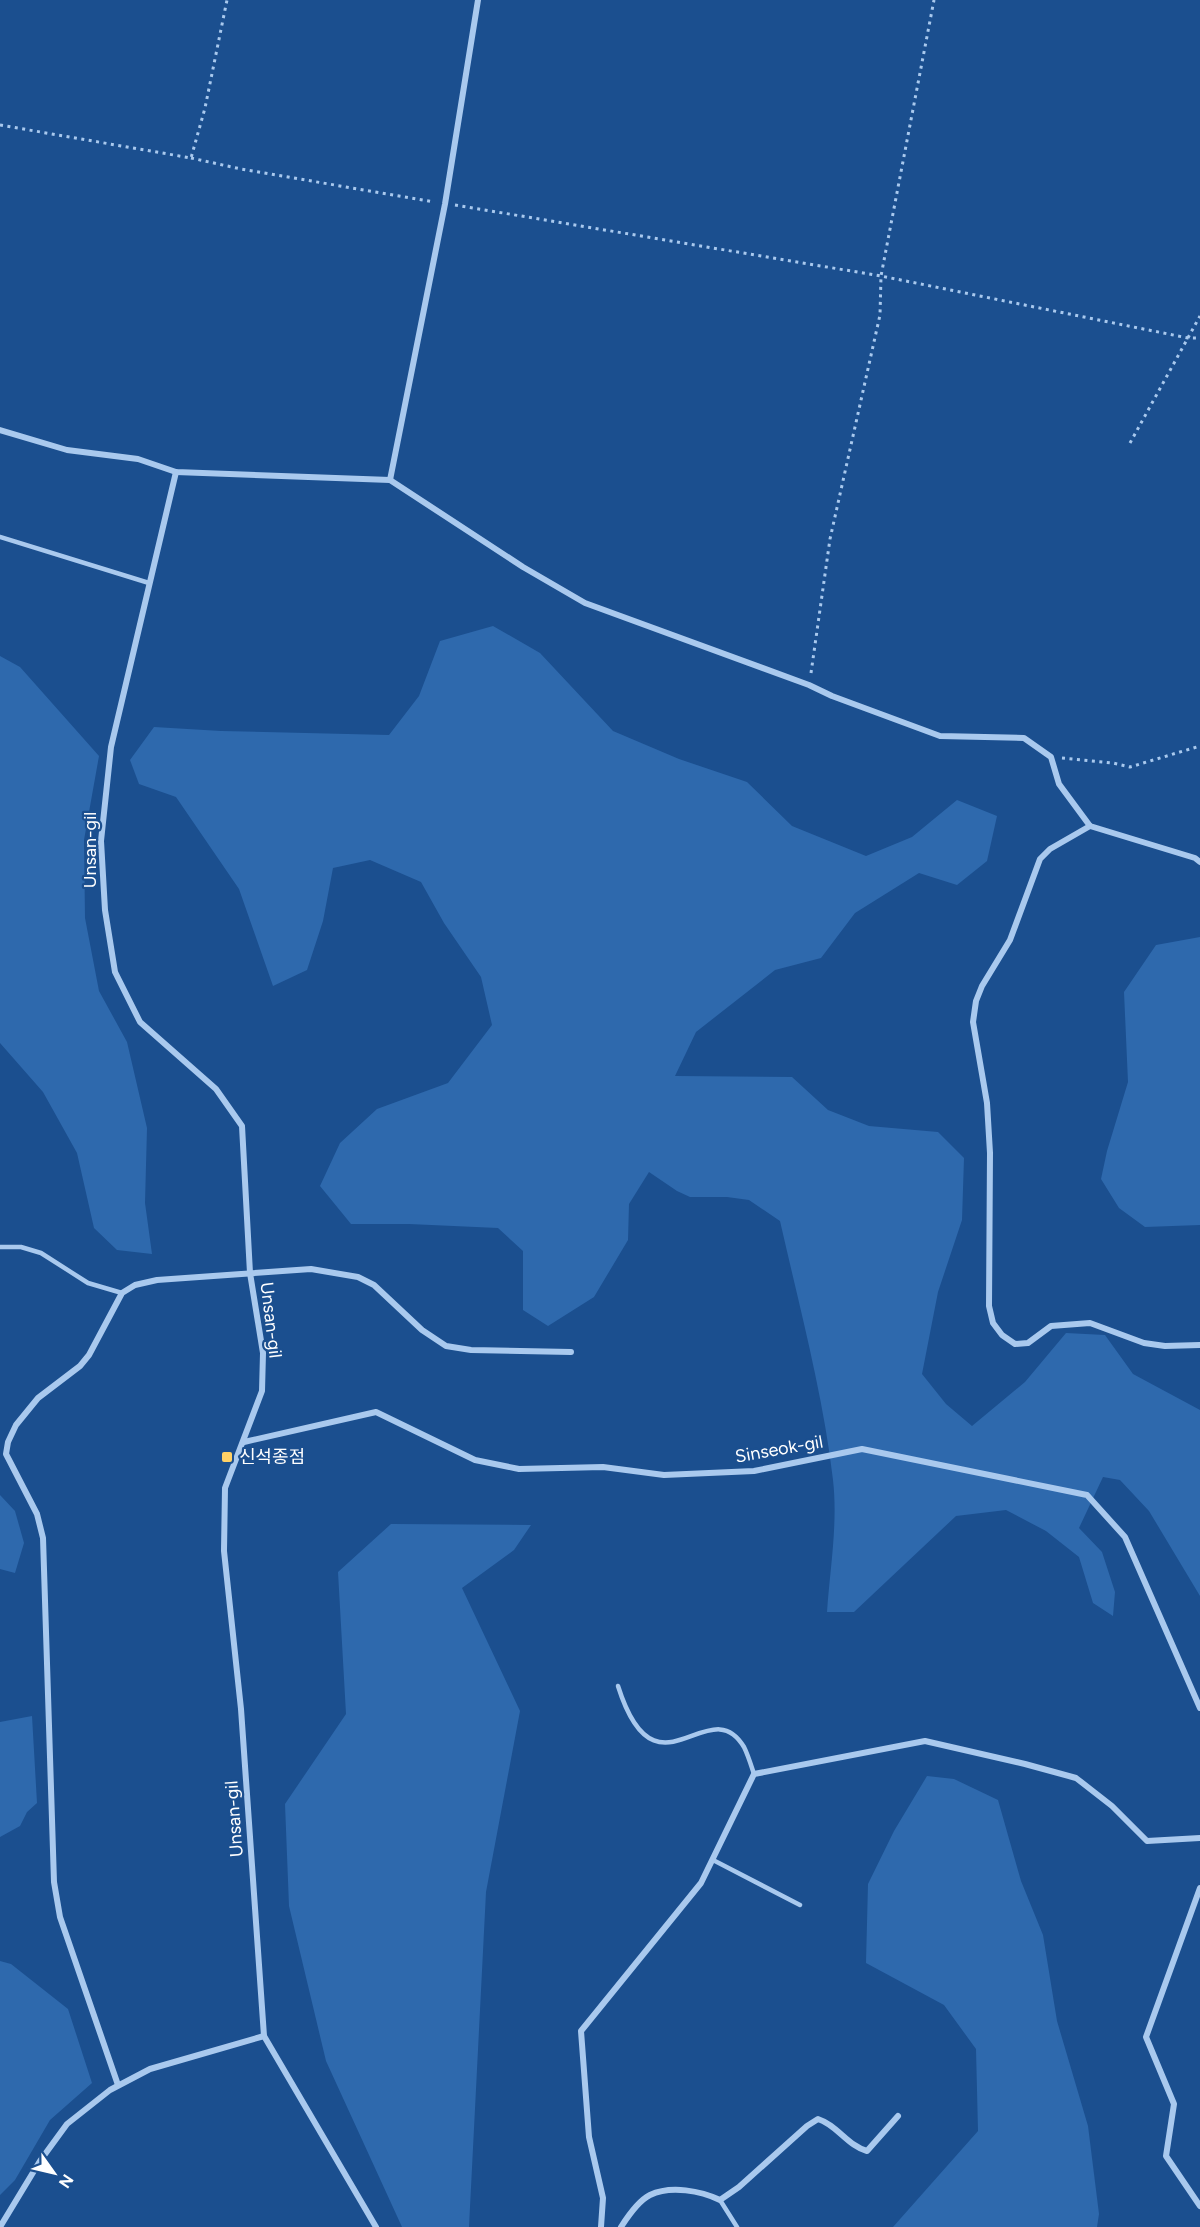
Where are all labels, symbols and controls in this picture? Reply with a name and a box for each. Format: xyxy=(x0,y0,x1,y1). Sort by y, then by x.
street label: Unsan-gil xyxy=(79,812,101,888)
street label: Unsan-gil xyxy=(255,1281,287,1359)
street label: Sinseok-gil xyxy=(733,1430,825,1468)
place label: 신석종점 xyxy=(239,1446,305,1468)
marker: 신석종점 xyxy=(220,1450,234,1464)
street label: Unsan-gil xyxy=(220,1780,248,1858)
north arrow xyxy=(24,2143,84,2203)
text: N xyxy=(55,2171,77,2192)

